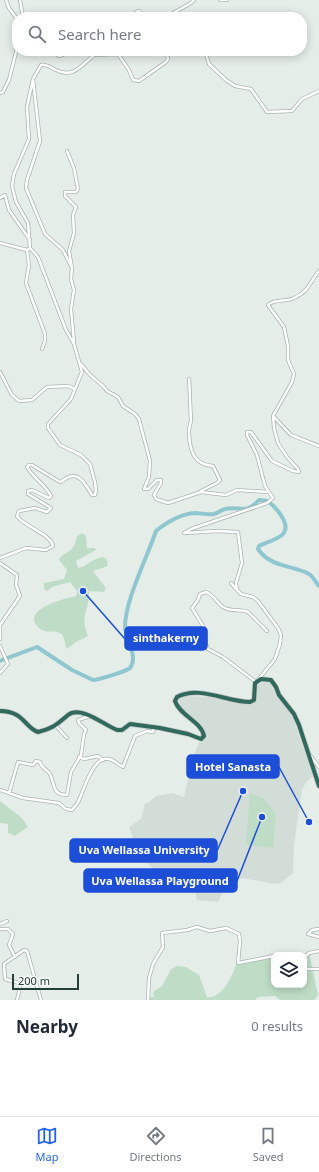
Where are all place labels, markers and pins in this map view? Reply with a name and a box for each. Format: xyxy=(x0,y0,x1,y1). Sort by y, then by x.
callout: sinthakerny xyxy=(125,627,207,650)
callout: Hotel Sanasta xyxy=(187,755,279,778)
callout: Uva Wellassa University xyxy=(70,839,217,862)
callout: Uva Wellassa Playground xyxy=(84,869,237,892)

